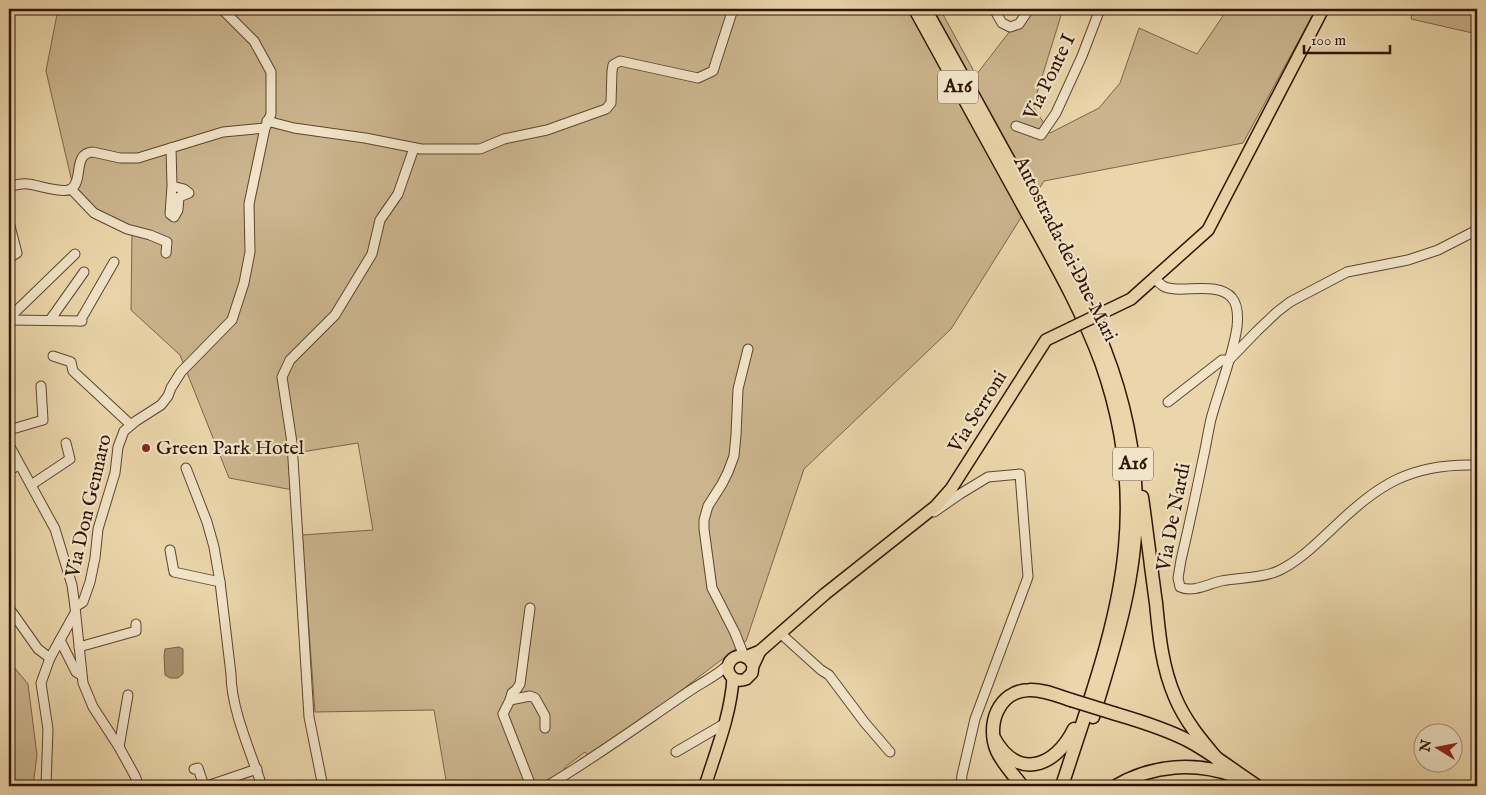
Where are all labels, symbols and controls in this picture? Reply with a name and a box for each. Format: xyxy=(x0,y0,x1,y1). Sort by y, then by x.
scale bar xyxy=(1304,22,1390,54)
street label: Via Ponte I xyxy=(1018,29,1082,125)
text: 100 m xyxy=(1311,31,1347,50)
road number: A16 xyxy=(938,70,978,104)
street label: Autostrada dei Due Mari xyxy=(1007,151,1123,346)
street label: Via Serroni xyxy=(942,366,1013,459)
street label: Via Don Gennaro xyxy=(60,432,118,581)
place label: Green Park Hotel xyxy=(156,436,305,461)
marker: Green Park Hotel xyxy=(140,442,152,454)
road number: A16 xyxy=(1113,448,1153,480)
street label: Via De Nardi xyxy=(1151,461,1197,574)
north arrow xyxy=(1414,722,1464,772)
text: N xyxy=(1416,738,1436,754)

